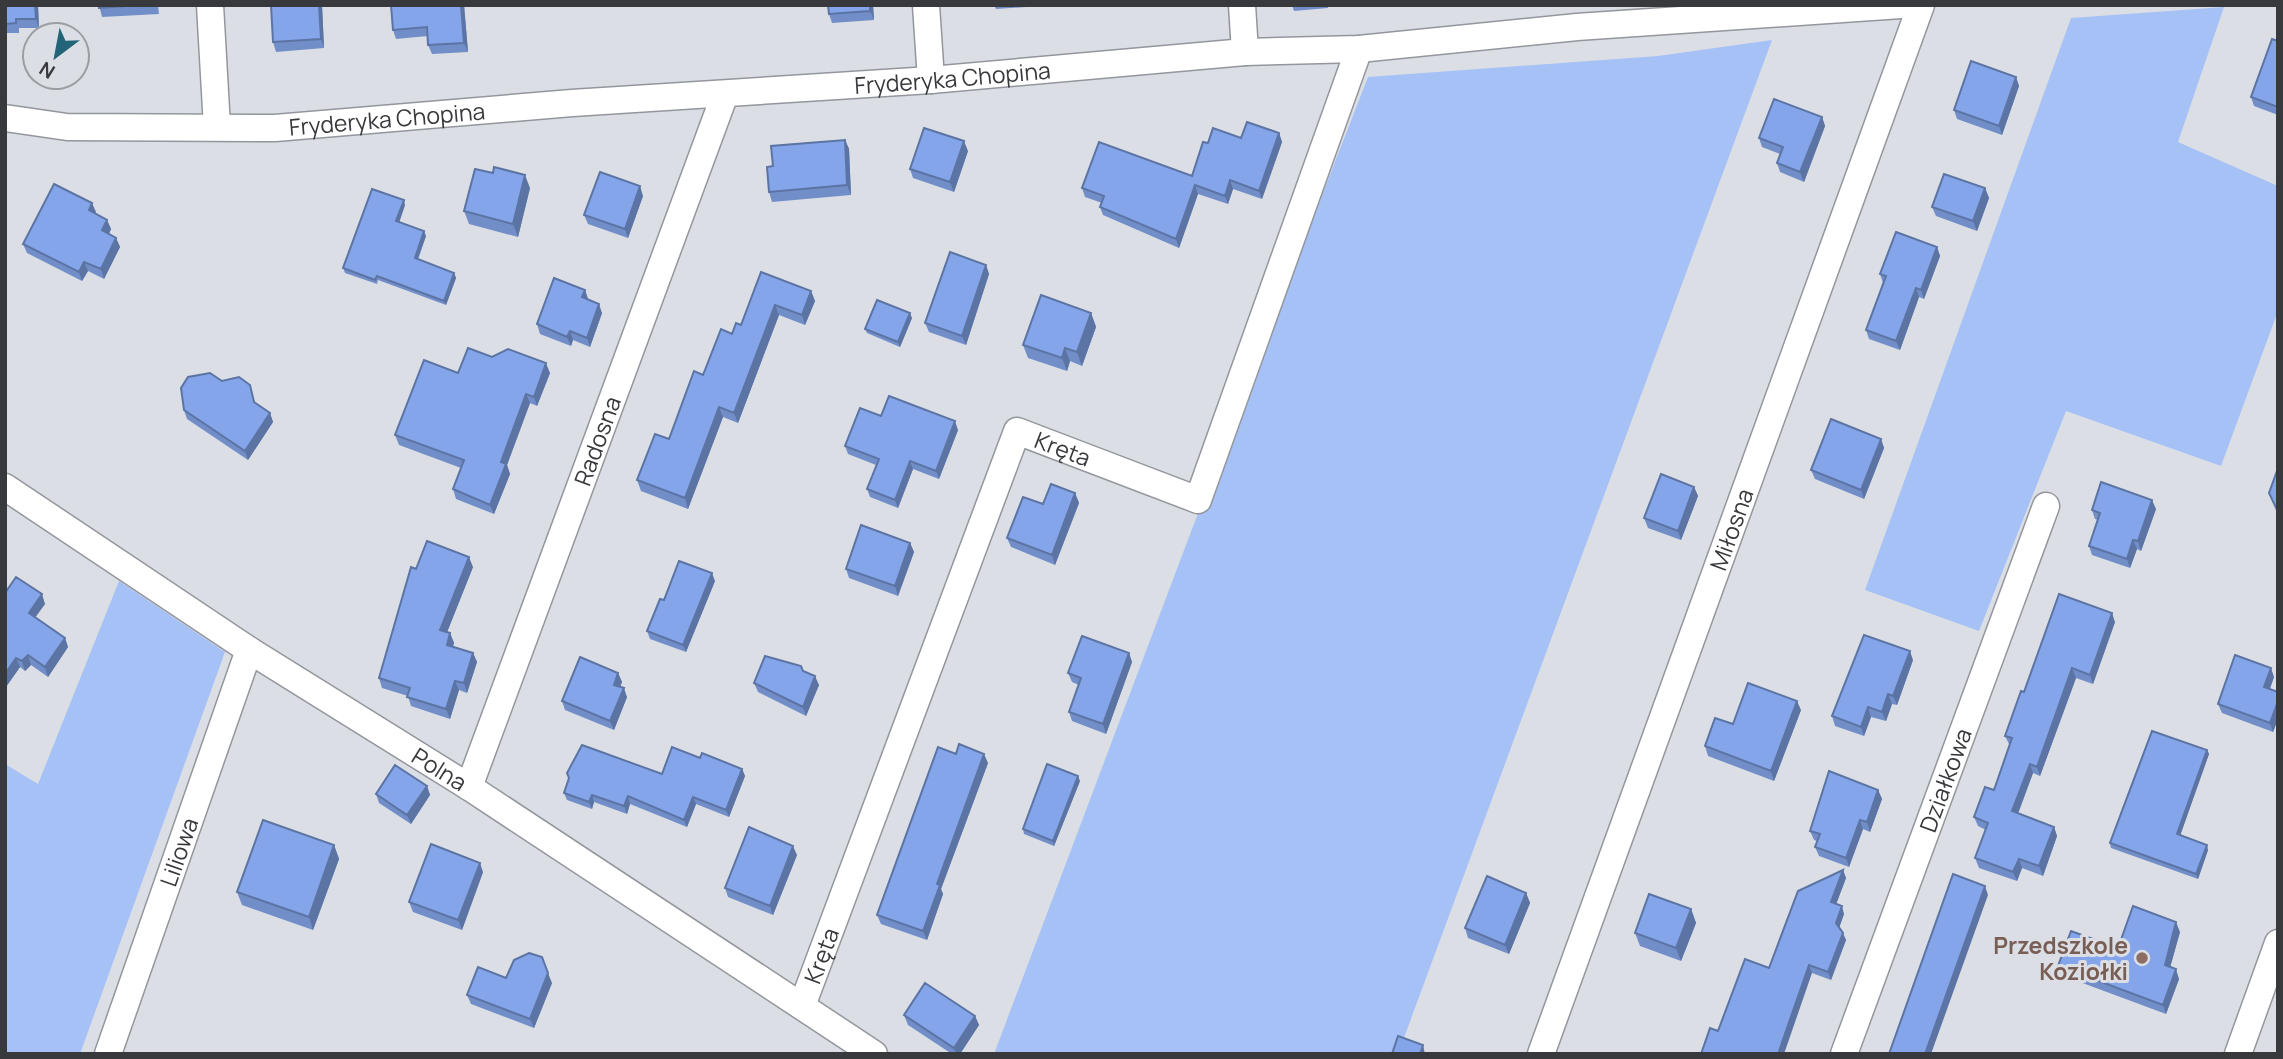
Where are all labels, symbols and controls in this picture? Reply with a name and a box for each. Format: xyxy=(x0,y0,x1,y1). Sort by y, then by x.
north arrow xyxy=(21,21,91,91)
street label: Fryderyka Chopina xyxy=(853,53,1052,101)
text: N xyxy=(34,56,60,85)
street label: Fryderyka Chopina xyxy=(288,94,486,143)
street label: Radosna xyxy=(566,392,628,490)
street label: Kręta xyxy=(1030,423,1095,474)
street label: Miłosna xyxy=(1702,484,1761,575)
street label: Działkowa xyxy=(1911,724,1979,836)
street label: Polna xyxy=(406,739,473,798)
street label: Liliowa xyxy=(152,813,205,891)
street label: Kręta xyxy=(796,923,846,988)
place label: Przedszkole Koziołki xyxy=(1993,929,2128,987)
marker: Przedszkole Koziołki xyxy=(2134,950,2150,966)

